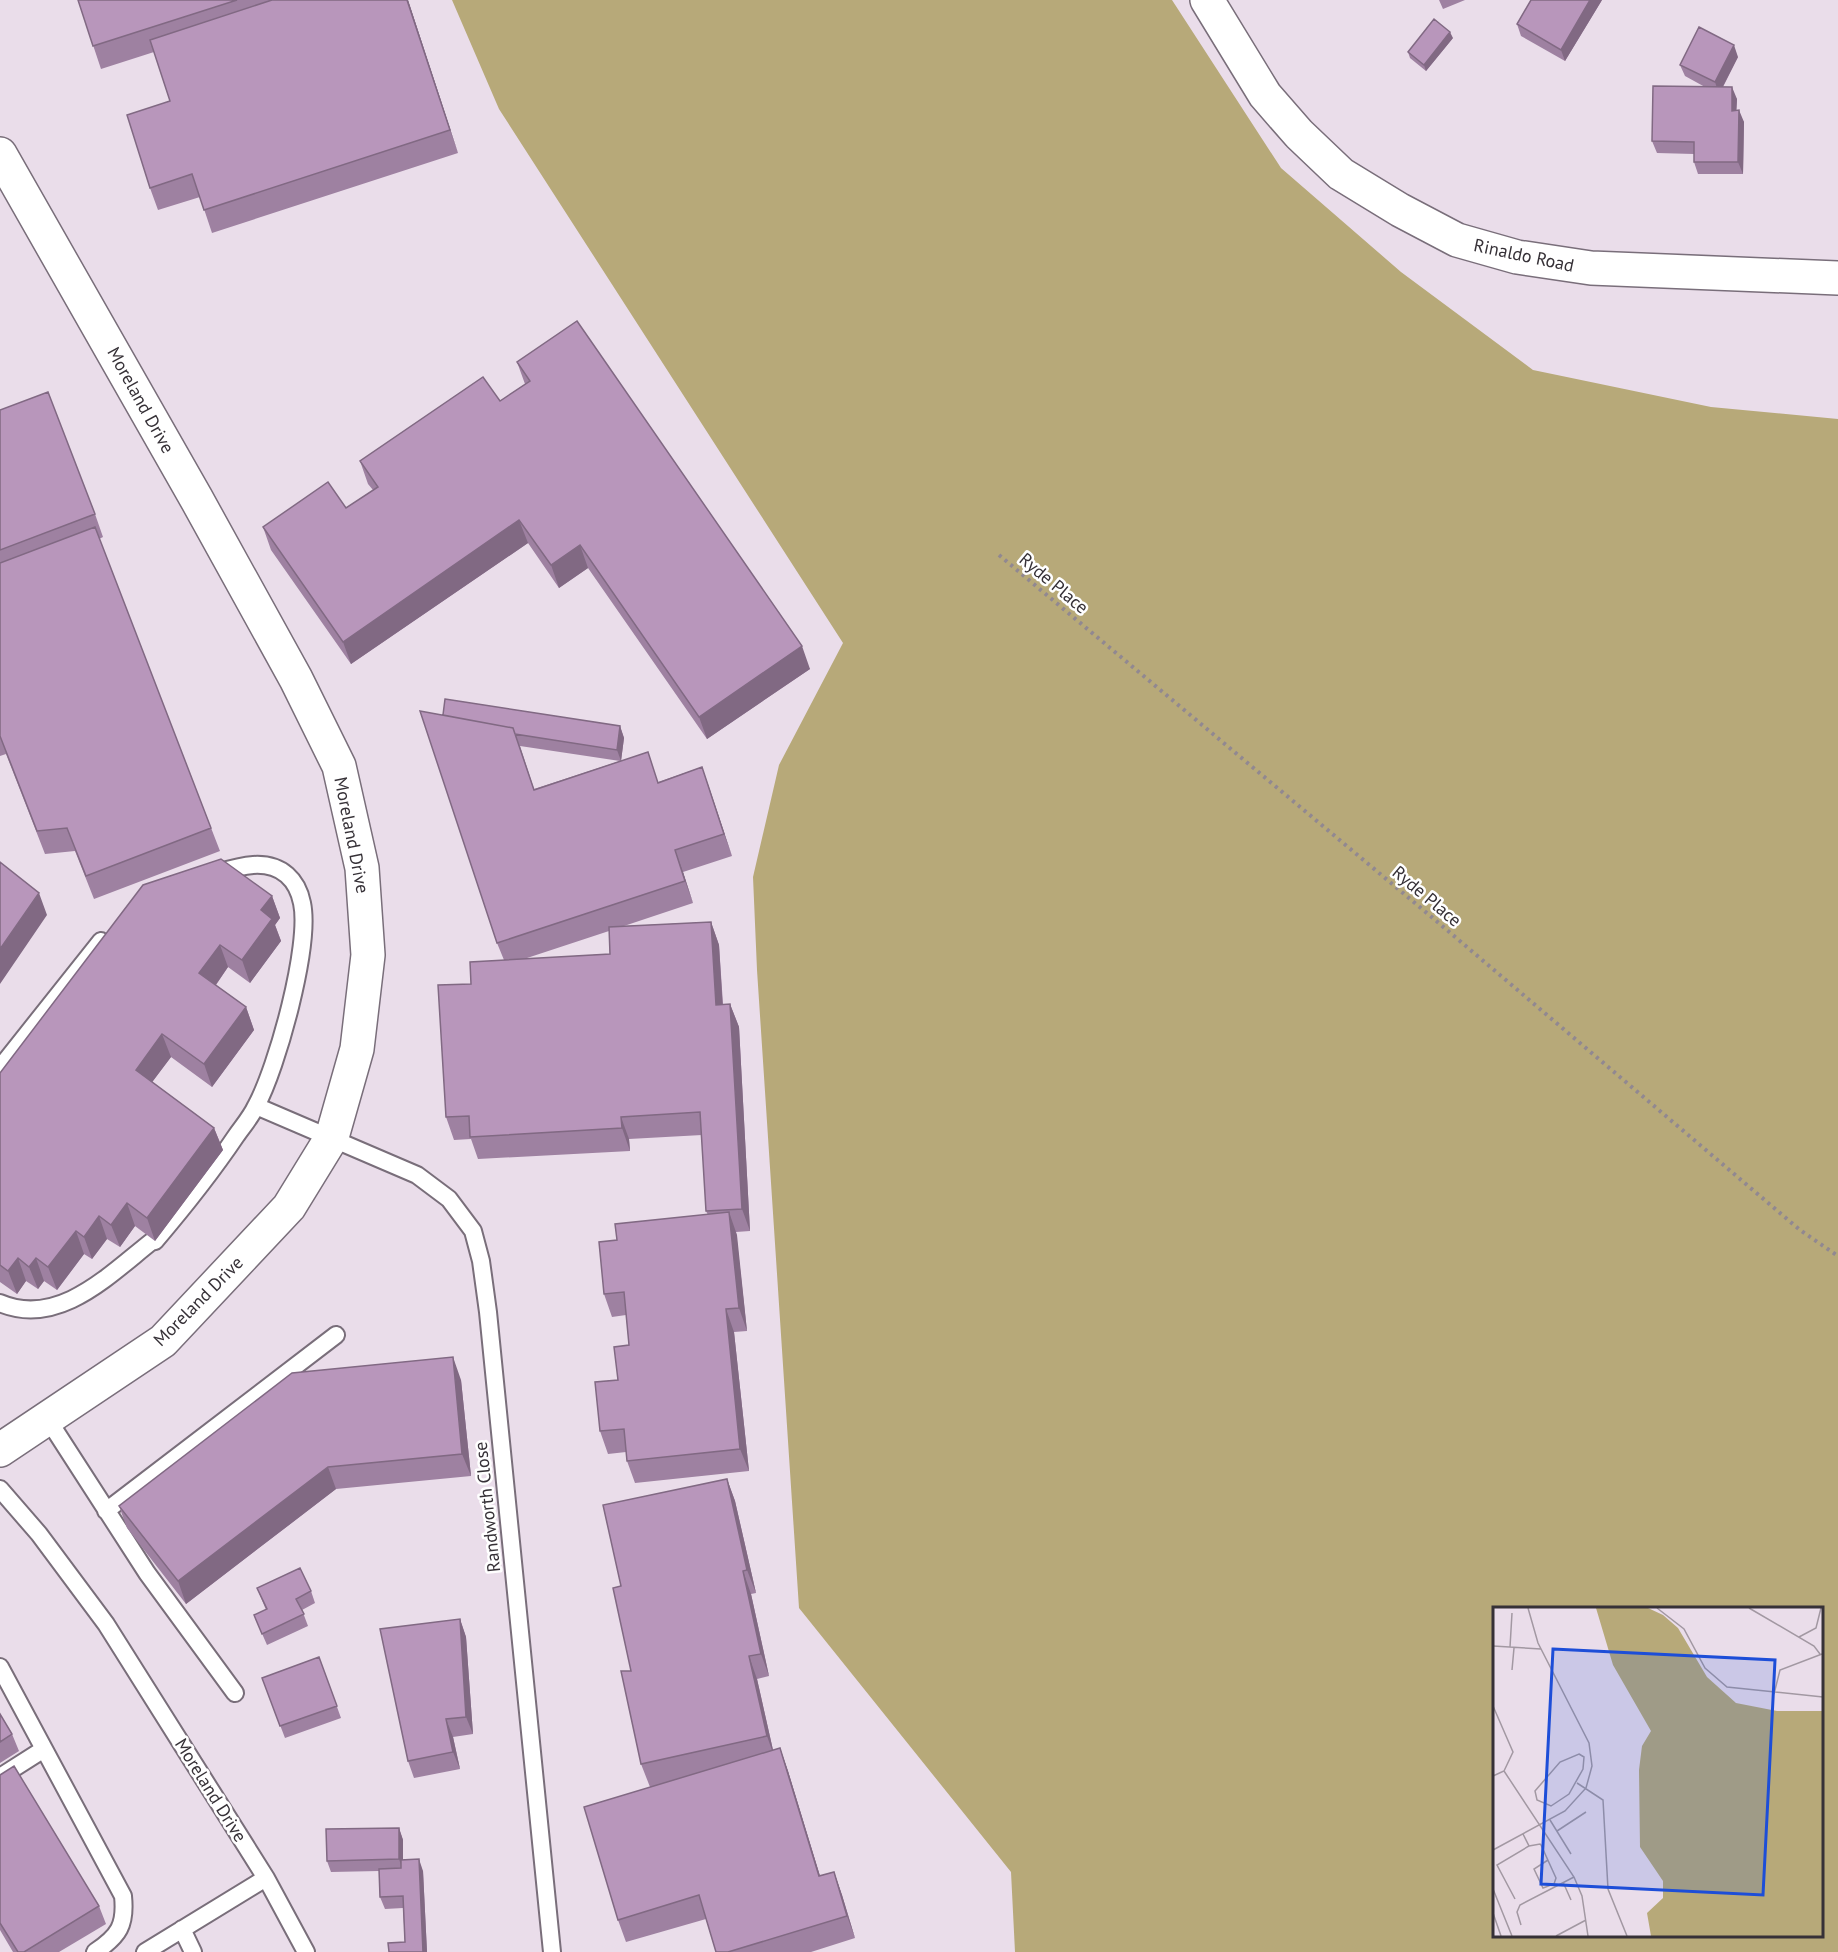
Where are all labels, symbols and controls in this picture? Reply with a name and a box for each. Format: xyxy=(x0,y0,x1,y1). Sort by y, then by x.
street label: Rinaldo Road xyxy=(1472,233,1576,277)
street label: Moreland Drive xyxy=(102,343,180,457)
street label: Ryde Place xyxy=(1015,547,1093,619)
street label: Moreland Drive xyxy=(329,775,375,895)
street label: Ryde Place xyxy=(1388,860,1466,932)
street label: Moreland Drive xyxy=(148,1251,248,1351)
street label: Randworth Close xyxy=(469,1441,505,1573)
inset map xyxy=(1493,1607,1823,1937)
street label: Moreland Drive xyxy=(170,1734,252,1846)

